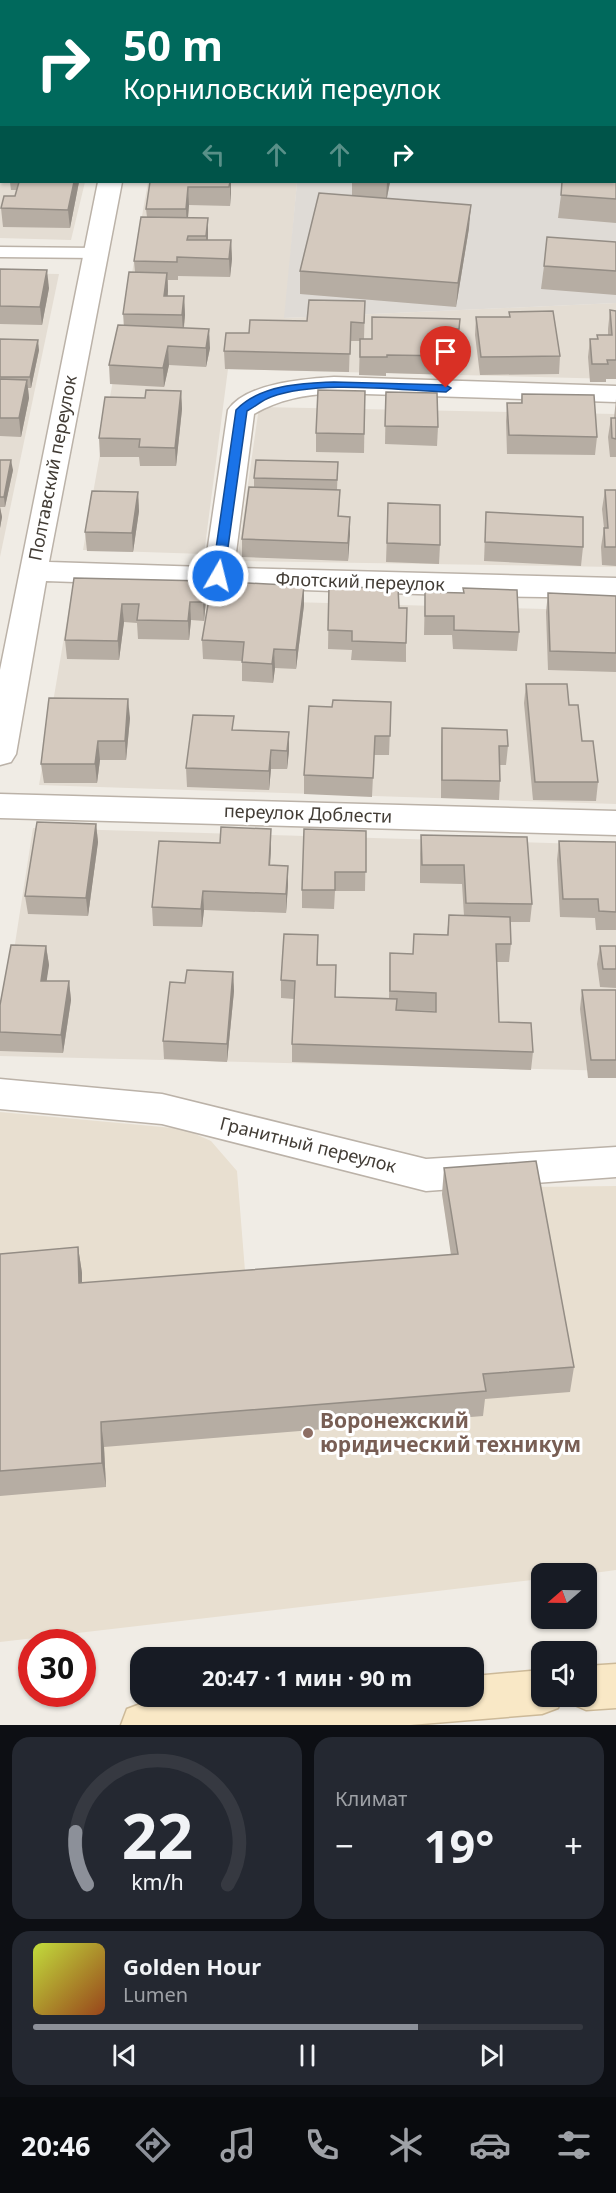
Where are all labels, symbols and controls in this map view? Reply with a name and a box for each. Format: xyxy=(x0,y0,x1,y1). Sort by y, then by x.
text: 50 m xyxy=(123,16,223,73)
icon: right xyxy=(24,24,102,102)
text: Корниловский переулок xyxy=(123,70,441,107)
icon: left xyxy=(197,138,230,171)
icon: ahead xyxy=(260,138,293,171)
icon: ahead xyxy=(323,138,356,171)
icon: right xyxy=(386,138,419,171)
pin xyxy=(420,326,471,388)
icon: arrive xyxy=(429,335,462,368)
street label: Полтавский переулок xyxy=(22,372,82,563)
position arrow xyxy=(186,544,250,608)
street label: Флотский переулок xyxy=(275,566,446,596)
street label: переулок Доблести xyxy=(223,798,393,828)
street label: Гранитный переулок xyxy=(218,1110,399,1178)
place label: Воронежский юридический техникум xyxy=(320,1406,581,1458)
marker: Воронежский юридический техникум xyxy=(301,1426,315,1440)
north arrow xyxy=(531,1563,597,1629)
map controls xyxy=(531,1563,597,1707)
speed limit sign: 30 xyxy=(18,1629,96,1707)
button: sound xyxy=(531,1641,597,1707)
text: 20:47 · 1 мин · 90 m xyxy=(202,1662,412,1692)
text: Климат xyxy=(335,1785,407,1812)
text: 22 xyxy=(121,1792,193,1877)
text: 19° xyxy=(424,1815,494,1876)
text: − xyxy=(335,1823,354,1868)
text: + xyxy=(564,1823,583,1868)
text: km/h xyxy=(131,1867,183,1896)
text: Golden Hour xyxy=(123,1951,261,1981)
text: Lumen xyxy=(123,1981,188,2008)
icon: previous xyxy=(108,2039,141,2072)
icon: pause xyxy=(291,2039,324,2072)
icon: next xyxy=(475,2039,508,2072)
icon: directions xyxy=(132,2124,174,2166)
icon: music xyxy=(217,2124,259,2166)
icon: phone xyxy=(301,2124,343,2166)
icon: climate xyxy=(385,2124,427,2166)
icon: car xyxy=(469,2124,511,2166)
icon: filters xyxy=(553,2124,595,2166)
text: 20:46 xyxy=(21,2127,90,2164)

